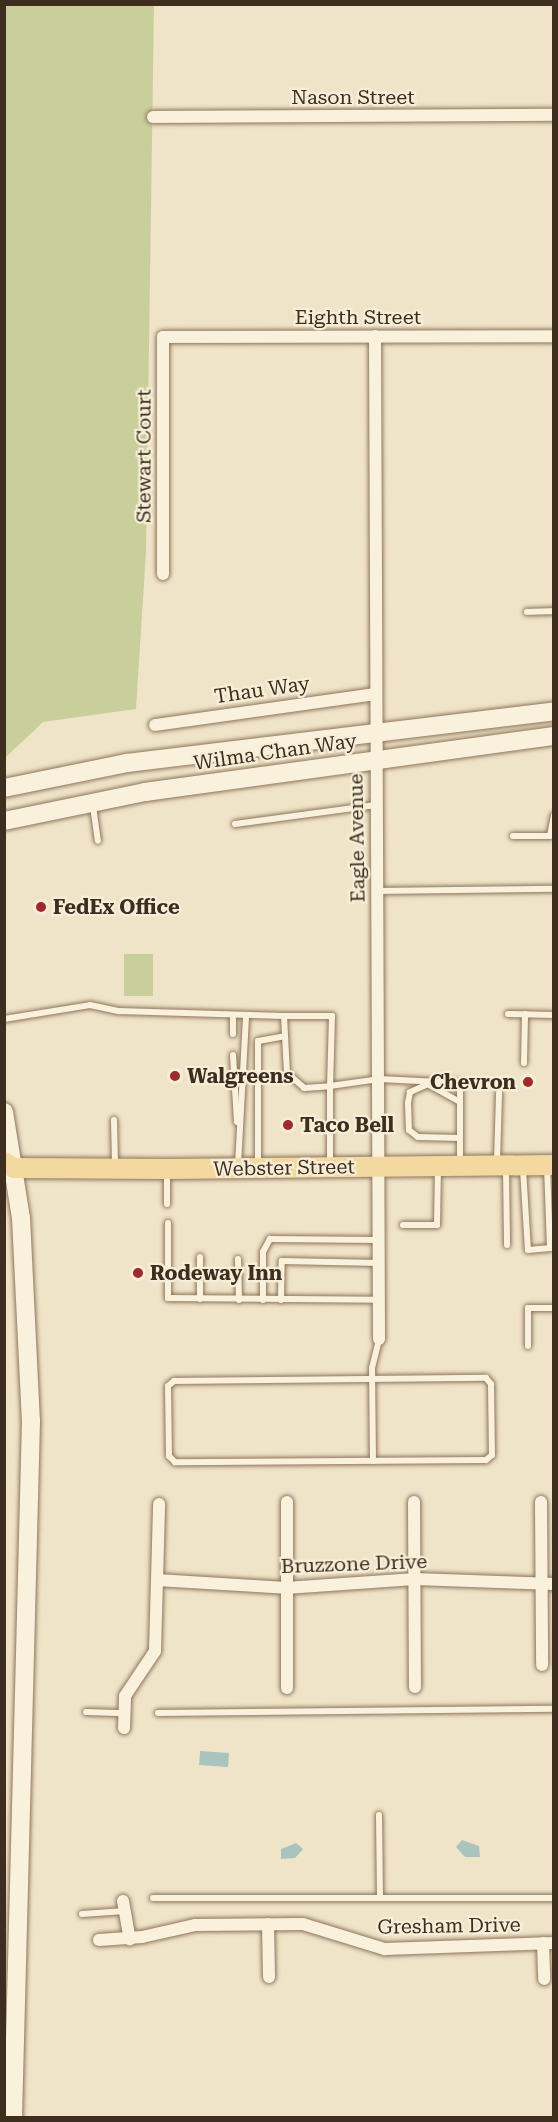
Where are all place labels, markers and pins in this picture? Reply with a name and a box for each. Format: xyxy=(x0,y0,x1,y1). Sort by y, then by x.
place label: FedEx Office xyxy=(53,895,180,919)
marker: FedEx Office xyxy=(34,900,48,914)
place label: Walgreens xyxy=(187,1064,294,1088)
marker: Walgreens xyxy=(168,1069,182,1083)
place label: Chevron xyxy=(430,1070,516,1094)
marker: Chevron xyxy=(521,1075,535,1089)
place label: Taco Bell xyxy=(300,1113,394,1137)
marker: Taco Bell xyxy=(281,1118,295,1132)
place label: Rodeway Inn xyxy=(150,1261,282,1285)
marker: Rodeway Inn xyxy=(131,1266,145,1280)

